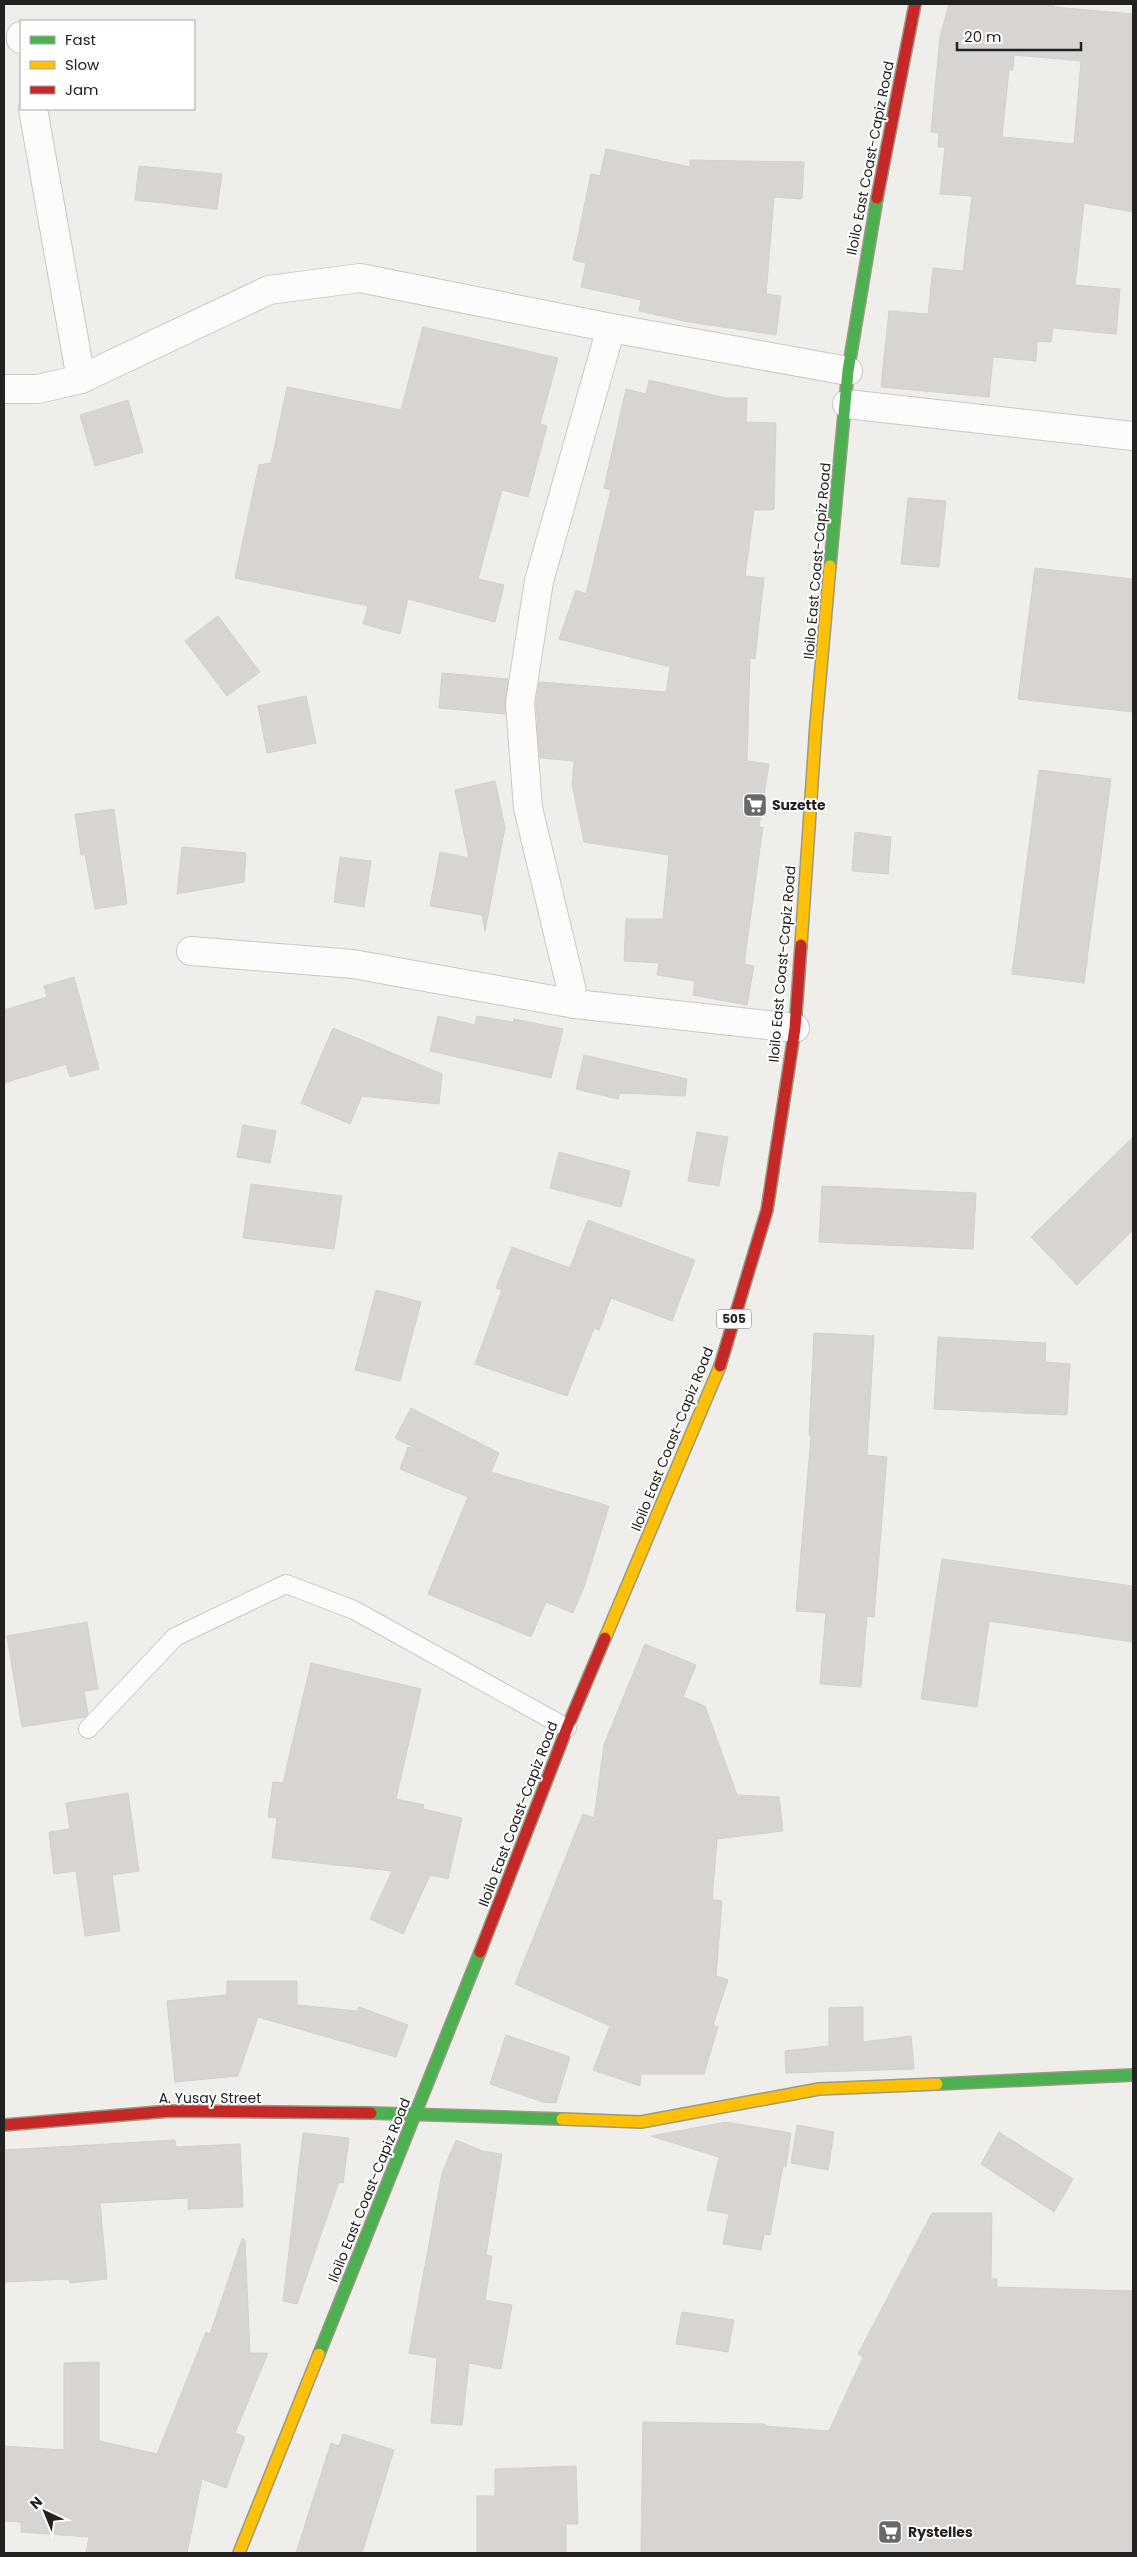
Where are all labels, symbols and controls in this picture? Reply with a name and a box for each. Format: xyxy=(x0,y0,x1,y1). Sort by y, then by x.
legend xyxy=(20,20,195,110)
scale bar xyxy=(957,20,1081,52)
text: 20 m xyxy=(964,26,1002,47)
text: Fast xyxy=(65,29,96,50)
text: Slow xyxy=(65,54,100,75)
street label: Iloilo East Coast-Capiz Road xyxy=(841,59,899,257)
text: Jam xyxy=(65,79,99,100)
street label: Iloilo East Coast-Capiz Road xyxy=(798,462,836,660)
supermarket icon: Suzette xyxy=(742,792,768,818)
place label: Suzette xyxy=(772,795,826,815)
street label: Iloilo East Coast-Capiz Road xyxy=(763,865,801,1063)
road number: 505 xyxy=(716,1310,752,1328)
street label: Iloilo East Coast-Capiz Road xyxy=(626,1344,718,1534)
street label: Iloilo East Coast-Capiz Road xyxy=(473,1718,563,1910)
street label: A. Yusay Street xyxy=(159,2088,261,2108)
street label: Iloilo East Coast-Capiz Road xyxy=(323,2095,415,2285)
north arrow xyxy=(20,2487,70,2537)
text: N xyxy=(25,2492,47,2513)
supermarket icon: Rystelles xyxy=(877,2519,903,2545)
place label: Rystelles xyxy=(908,2522,973,2542)

